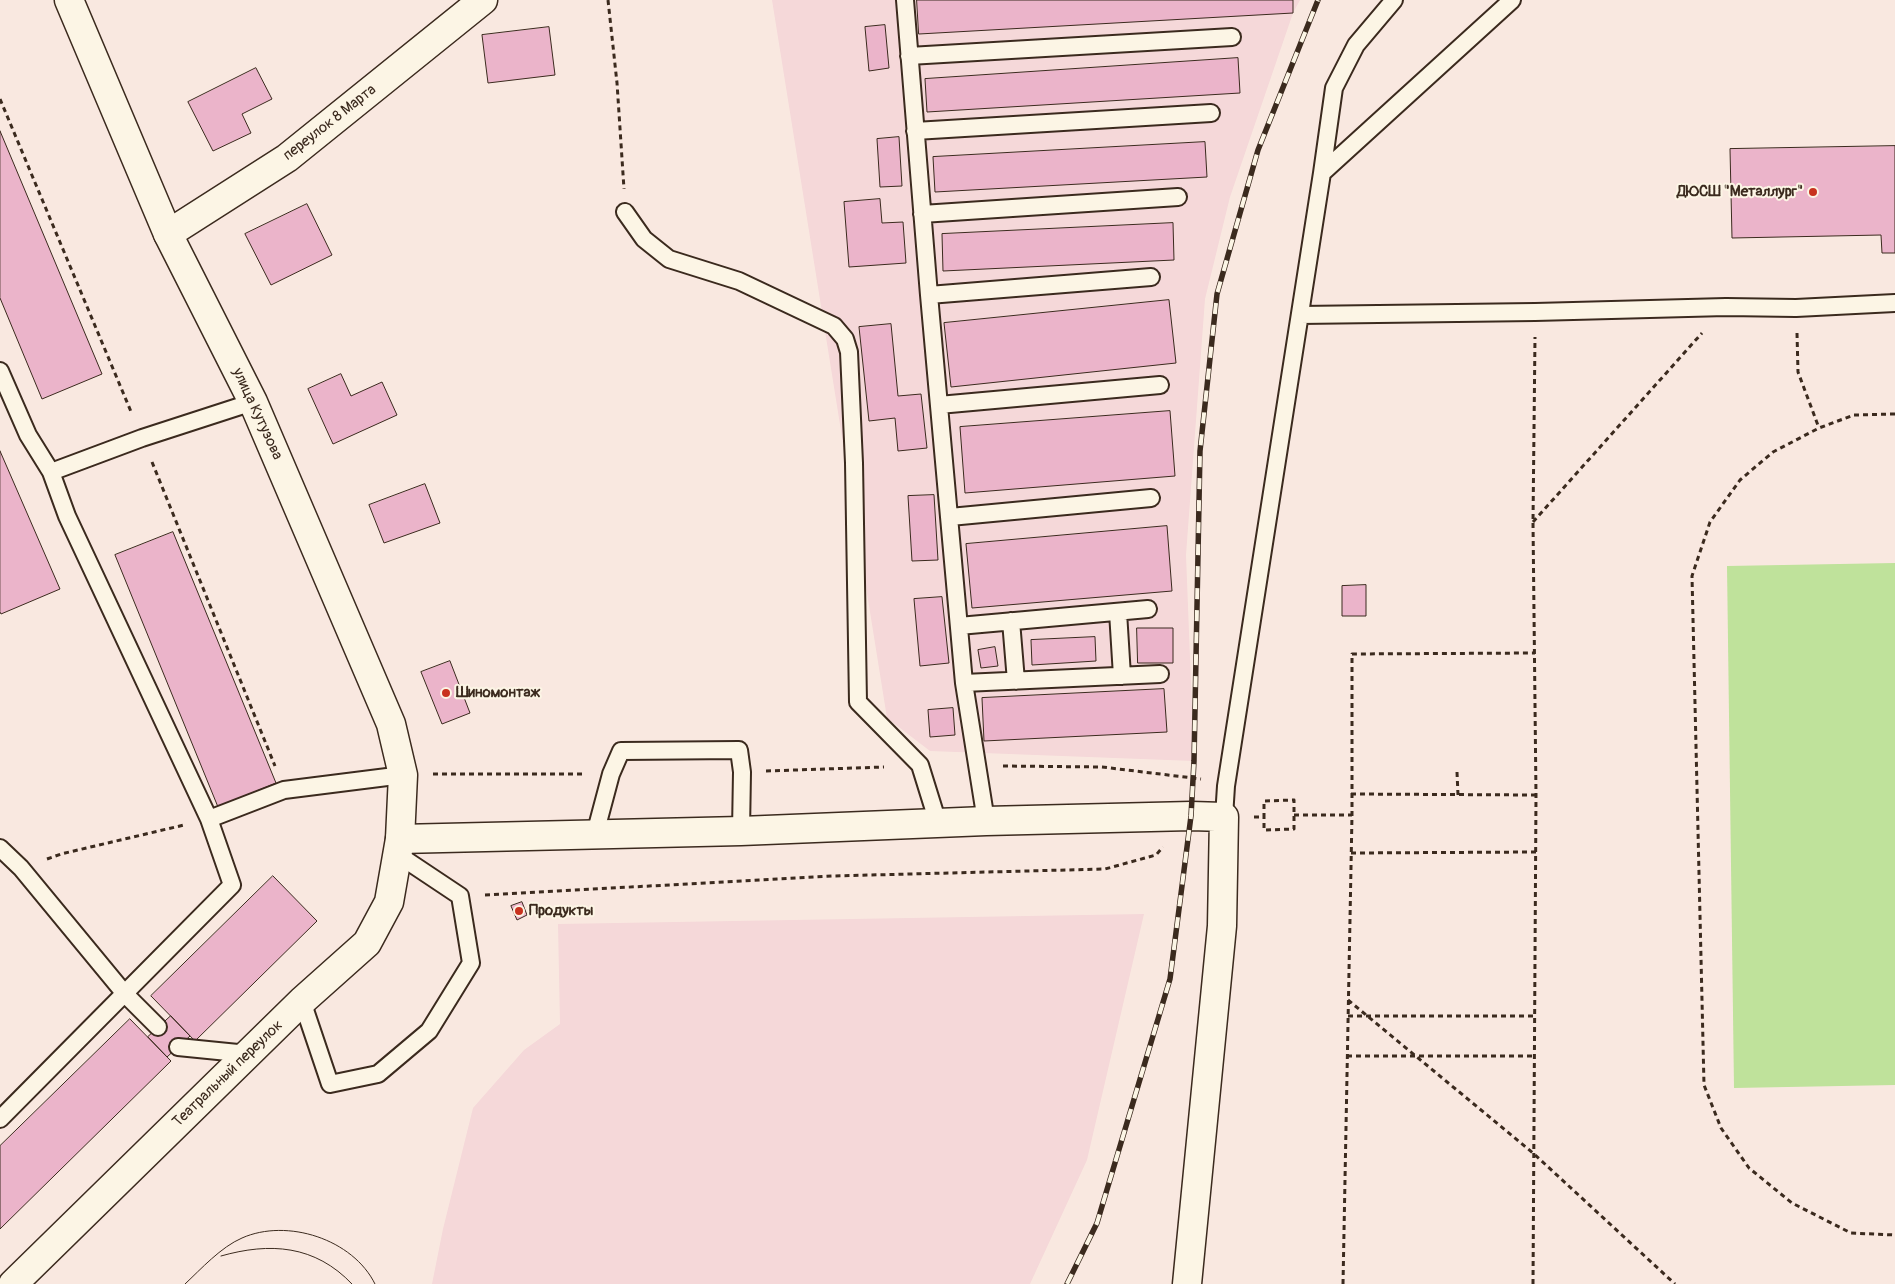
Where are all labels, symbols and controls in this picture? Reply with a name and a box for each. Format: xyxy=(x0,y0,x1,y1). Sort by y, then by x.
street label: переулок 8 Марта xyxy=(280,81,380,165)
place label: ДЮСШ "Металлург" xyxy=(1677,183,1803,201)
marker: ДЮСШ "Металлург" xyxy=(1807,186,1819,198)
street label: улица Кутузова xyxy=(228,365,286,463)
place label: Шиномонтаж xyxy=(456,684,540,702)
marker: Шиномонтаж xyxy=(440,687,452,699)
place label: Продукты xyxy=(529,902,593,920)
marker: Продукты xyxy=(513,905,525,917)
street label: Театральный переулок xyxy=(169,1017,287,1131)

